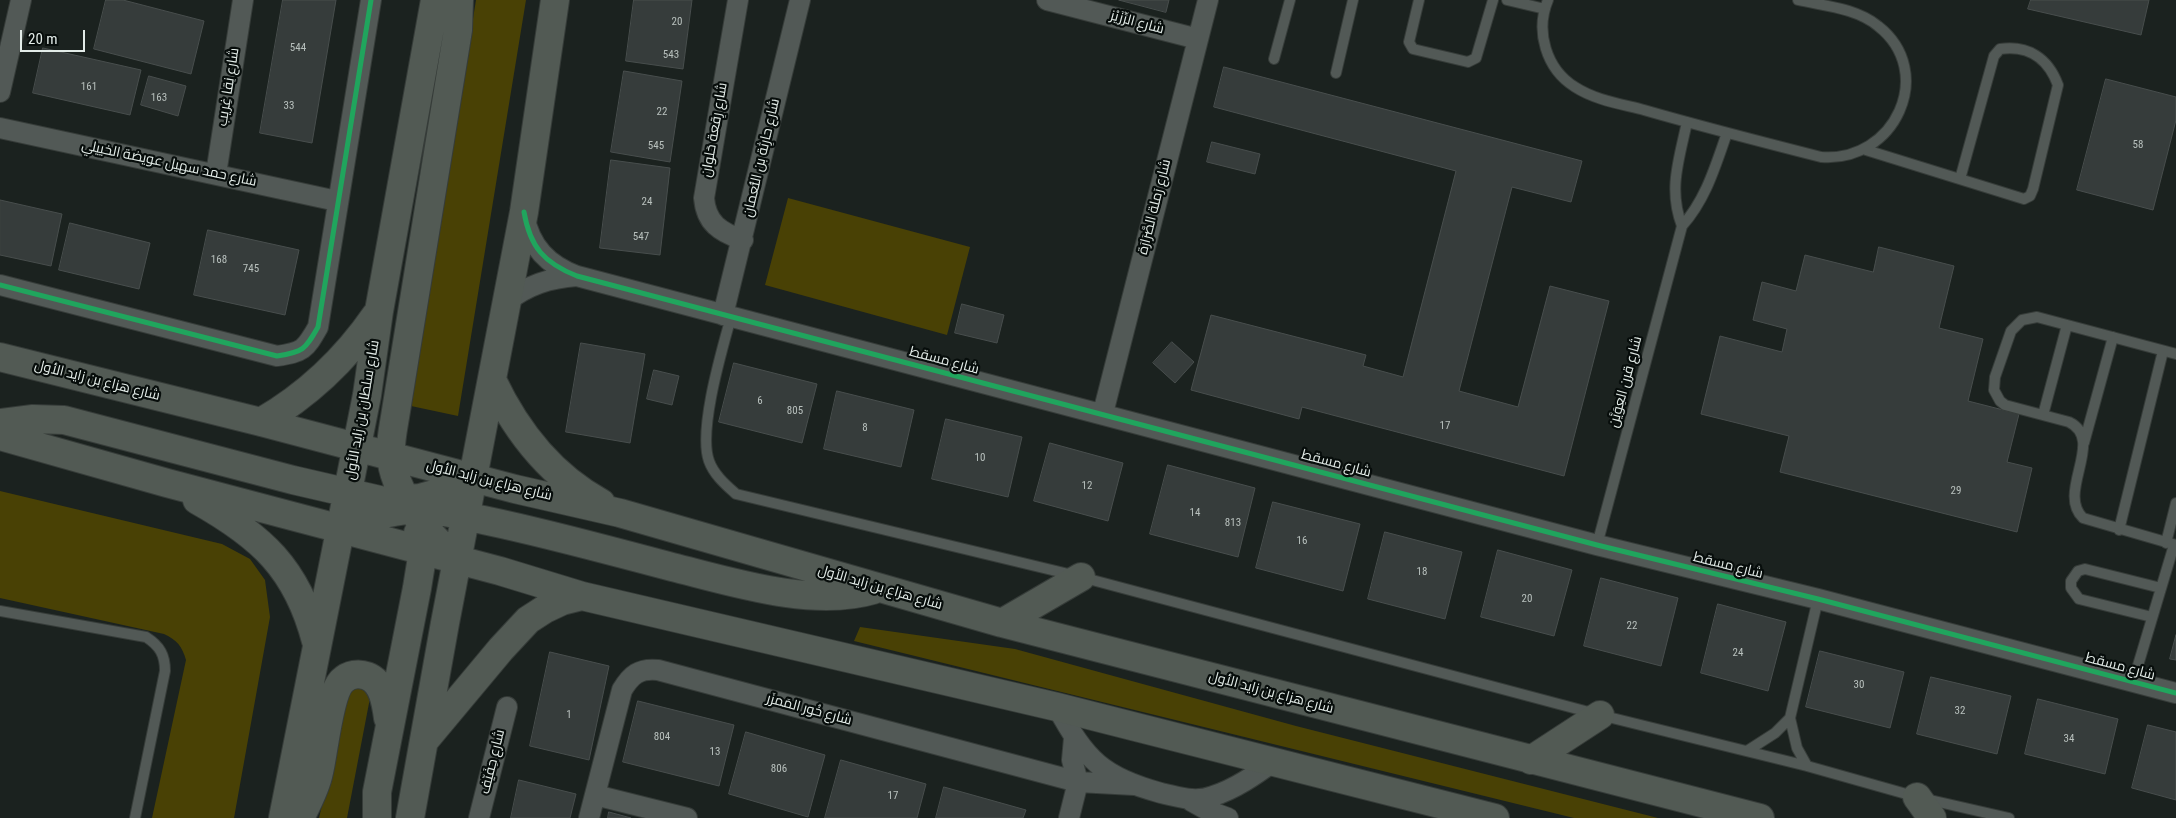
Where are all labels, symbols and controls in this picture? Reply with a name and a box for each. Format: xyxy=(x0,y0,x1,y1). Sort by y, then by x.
street label: شارع الرِّزَيْز xyxy=(1108,8,1166,38)
house number: 20 xyxy=(672,15,682,29)
scale bar xyxy=(22,20,88,52)
text: 20 m xyxy=(28,30,58,48)
house number: 544 xyxy=(290,41,306,55)
street label: شارع نِقا غِريب xyxy=(215,47,243,127)
house number: 543 xyxy=(663,48,679,62)
house number: 161 xyxy=(81,80,97,94)
street label: شارع رِقعة حَلوان xyxy=(698,81,732,179)
house number: 163 xyxy=(151,91,167,105)
street label: شارع حارِثة بن النُّعمان xyxy=(740,97,784,219)
house number: 33 xyxy=(284,99,294,113)
house number: 22 xyxy=(657,105,667,119)
street label: شارع حمد سهيل عويضة الخييلي xyxy=(80,137,258,191)
house number: 58 xyxy=(2133,138,2143,152)
house number: 545 xyxy=(648,139,664,153)
street label: شارع رَملة الصَّرَارَة xyxy=(1135,158,1175,256)
house number: 24 xyxy=(642,195,652,209)
house number: 547 xyxy=(633,230,649,244)
house number: 168 xyxy=(211,253,227,267)
house number: 745 xyxy=(243,262,259,276)
street label: شارع قرن العِوَيَّن xyxy=(1606,335,1646,429)
street label: شارع سلطان بن زايد الأول xyxy=(342,339,384,481)
street label: شارع مسقط xyxy=(907,344,981,378)
street label: شارع هزاع بن زايد الأول xyxy=(33,357,161,405)
house number: 6 xyxy=(757,394,763,408)
house number: 805 xyxy=(787,404,803,418)
house number: 17 xyxy=(1440,419,1450,433)
house number: 8 xyxy=(862,421,868,435)
street label: شارع مسقط xyxy=(1299,447,1373,481)
house number: 10 xyxy=(975,451,985,465)
street label: شارع هزاع بن زايد الأول xyxy=(425,457,553,505)
house number: 12 xyxy=(1082,479,1092,493)
house number: 29 xyxy=(1951,484,1961,498)
house number: 14 xyxy=(1190,506,1200,520)
house number: 813 xyxy=(1225,516,1241,530)
house number: 16 xyxy=(1297,534,1307,548)
street label: شارع مسقط xyxy=(1691,549,1765,583)
street label: شارع هزاع بن زايد الأول xyxy=(816,562,944,614)
house number: 18 xyxy=(1417,565,1427,579)
house number: 20 xyxy=(1522,592,1532,606)
house number: 22 xyxy=(1627,619,1637,633)
house number: 24 xyxy=(1733,646,1743,660)
street label: شارع مسقط xyxy=(2083,650,2157,684)
street label: شارع هزاع بن زايد الأول xyxy=(1207,668,1335,718)
house number: 30 xyxy=(1854,678,1864,692)
street label: شارع خُور المَمزَر xyxy=(765,691,853,729)
house number: 32 xyxy=(1955,704,1965,718)
house number: 1 xyxy=(566,708,572,722)
street label: شارع حِفَيّف xyxy=(477,728,509,796)
house number: 804 xyxy=(654,730,670,744)
house number: 34 xyxy=(2064,732,2074,746)
house number: 13 xyxy=(710,745,720,759)
house number: 806 xyxy=(771,762,787,776)
house number: 17 xyxy=(888,789,898,803)

